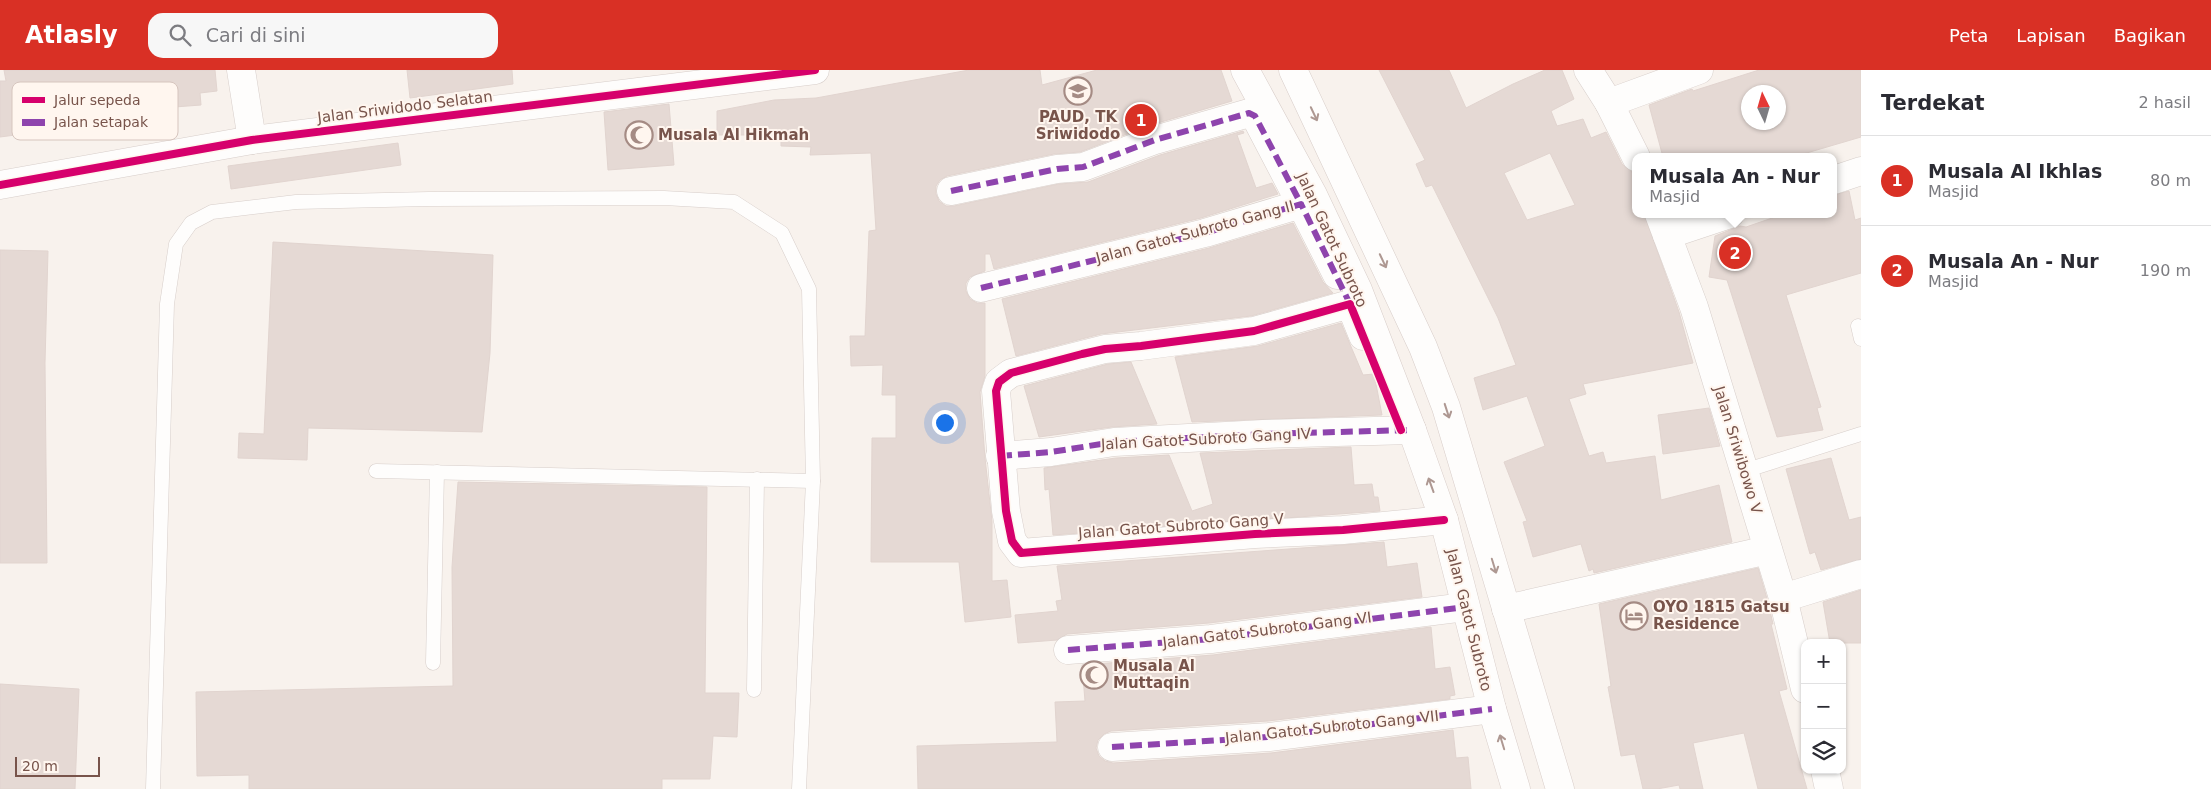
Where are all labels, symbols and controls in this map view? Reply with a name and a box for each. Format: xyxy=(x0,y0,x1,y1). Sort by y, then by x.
search box xyxy=(148,13,498,58)
text: Atlasly xyxy=(25,21,118,49)
icon: search xyxy=(166,21,194,49)
text: Cari di sini xyxy=(206,24,306,46)
text: Peta xyxy=(1949,25,1988,46)
text: Lapisan xyxy=(2016,25,2086,46)
text: Bagikan xyxy=(2114,25,2186,46)
school or university icon: PAUD, TK Sriwidodo xyxy=(1063,76,1093,106)
legend xyxy=(12,82,178,140)
north arrow xyxy=(1741,85,1786,130)
street label: Jalan Sriwidodo Selatan xyxy=(315,87,494,127)
text: Terdekat xyxy=(1881,91,1985,115)
text: Jalur sepeda xyxy=(53,92,141,108)
text: 2 hasil xyxy=(2139,93,2191,112)
pin: 1 xyxy=(1125,101,1157,139)
one-way arrow xyxy=(1310,106,1320,121)
place label: PAUD, TK Sriwidodo xyxy=(1036,108,1120,143)
text: Jalan setapak xyxy=(53,114,149,130)
mosque icon: Musala Al Hikmah xyxy=(624,120,654,150)
place label: Musala Al Hikmah xyxy=(658,126,809,144)
popup xyxy=(1632,153,1837,218)
text: Musala Al Ikhlas xyxy=(1928,160,2102,182)
text: Musala An - Nur xyxy=(1649,165,1820,187)
street label: Jalan Gatot Subroto xyxy=(1292,169,1371,310)
text: 1 xyxy=(1891,171,1903,190)
text: 80 m xyxy=(2150,171,2191,190)
text: Masjid xyxy=(1928,182,1979,201)
text: Masjid xyxy=(1649,187,1700,206)
street label: Jalan Gatot Subroto Gang II xyxy=(1093,197,1296,267)
pin: 2 xyxy=(1719,234,1751,272)
text: Musala An - Nur xyxy=(1928,250,2099,272)
one-way arrow xyxy=(1379,253,1389,268)
text: 2 xyxy=(1891,261,1903,280)
text: 190 m xyxy=(2140,261,2191,280)
text: Masjid xyxy=(1928,272,1979,291)
street label: Jalan Sriwibowo V xyxy=(1710,383,1766,517)
one-way arrow xyxy=(1442,402,1452,418)
your location xyxy=(932,410,958,436)
street label: Jalan Gatot Subroto Gang IV xyxy=(1099,424,1312,454)
one-way arrow xyxy=(1426,477,1435,493)
street label: Jalan Gatot Subroto Gang V xyxy=(1077,510,1285,542)
street label: Jalan Gatot Subroto xyxy=(1442,546,1495,693)
one-way arrow xyxy=(1489,558,1499,574)
place label: OYO 1815 Gatsu Residence xyxy=(1653,598,1790,633)
hotel icon: OYO 1815 Gatsu Residence xyxy=(1619,601,1649,631)
street label: Jalan Gatot Subroto Gang VI xyxy=(1160,608,1373,652)
map controls xyxy=(1801,639,1846,774)
button: + xyxy=(1801,639,1846,684)
place label: Musala Al Muttaqin xyxy=(1113,657,1195,692)
mosque icon: Musala Al Muttaqin xyxy=(1079,660,1109,690)
button: − xyxy=(1801,684,1846,729)
street label: Jalan Gatot Subroto Gang VII xyxy=(1223,707,1440,747)
button: layers xyxy=(1801,729,1846,774)
one-way arrow xyxy=(1497,735,1507,751)
scale bar xyxy=(15,754,100,777)
text: 20 m xyxy=(22,758,58,774)

